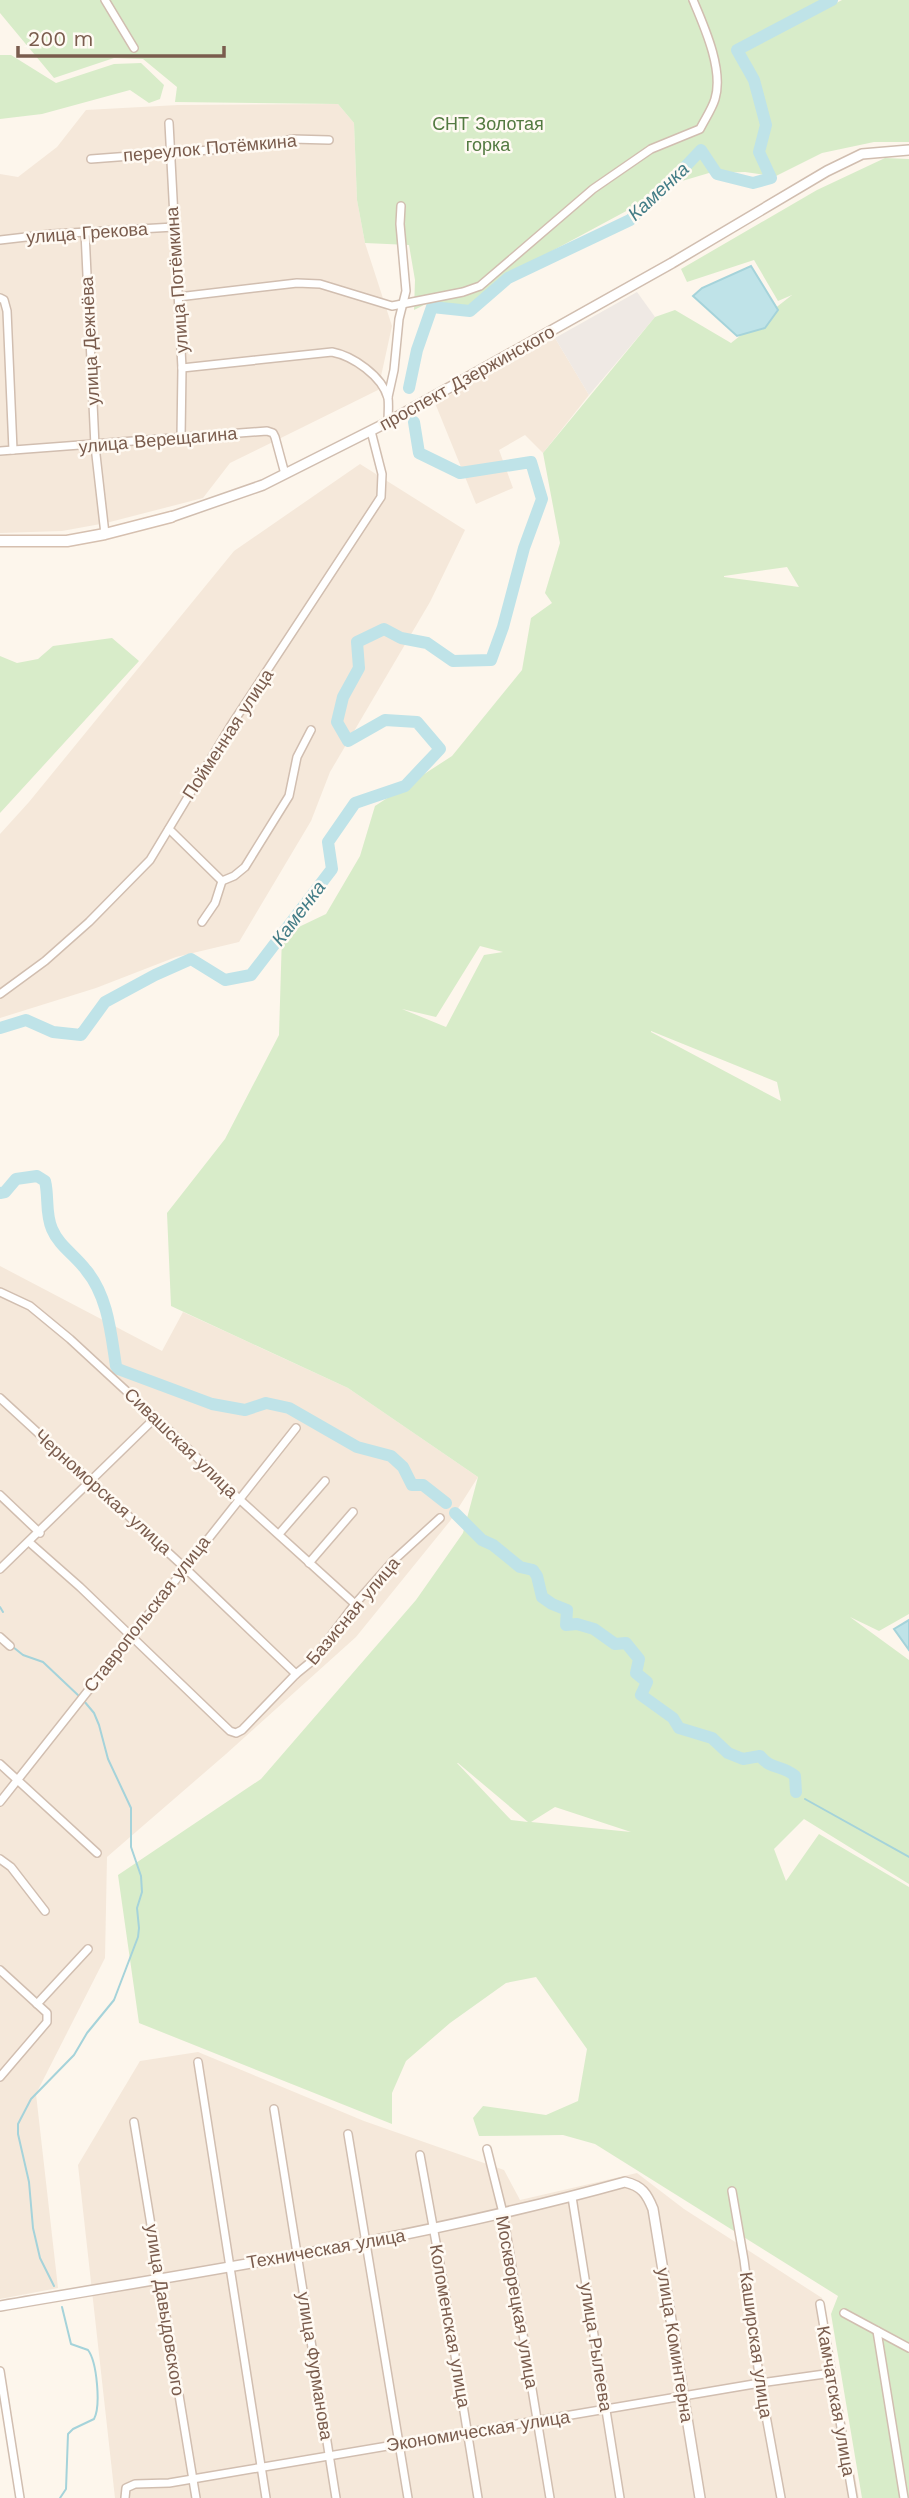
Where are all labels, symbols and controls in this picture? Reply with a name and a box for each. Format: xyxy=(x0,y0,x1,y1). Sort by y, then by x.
scale bar xyxy=(18,14,224,58)
text: 200 m xyxy=(28,26,94,51)
park label: СНТ Золотая горка xyxy=(432,113,544,155)
street label: переулок Потёмкина xyxy=(122,129,299,166)
water label: Каменка xyxy=(623,157,694,225)
street label: улица Потёмкина xyxy=(161,205,192,354)
street label: улица Грекова xyxy=(25,218,149,247)
street label: улица Дежнёва xyxy=(76,275,103,406)
street label: проспект Дзержинского xyxy=(375,321,558,435)
street label: улица Верещагина xyxy=(78,422,239,457)
street label: Пойменная улица xyxy=(178,664,278,803)
water label: Каменка xyxy=(267,876,330,950)
street label: Сивашская улица xyxy=(120,1383,243,1503)
street label: Черноморская улица xyxy=(31,1425,177,1559)
street label: Ставропольская улица xyxy=(79,1531,215,1696)
street label: Базисная улица xyxy=(301,1552,404,1669)
street label: Москворецкая улица xyxy=(492,2214,543,2391)
street label: улица Давыдовского xyxy=(142,2223,189,2397)
street label: Техническая улица xyxy=(245,2224,408,2273)
street label: Коломенская улица xyxy=(426,2242,475,2410)
street label: улица Коминтерна xyxy=(653,2266,698,2425)
street label: Каширская улица xyxy=(736,2270,777,2420)
street label: улица Рылеева xyxy=(576,2281,617,2414)
street label: улица Фурманова xyxy=(293,2290,338,2443)
street label: Камчатская улица xyxy=(813,2324,860,2479)
street label: Экономическая улица xyxy=(385,2405,572,2455)

